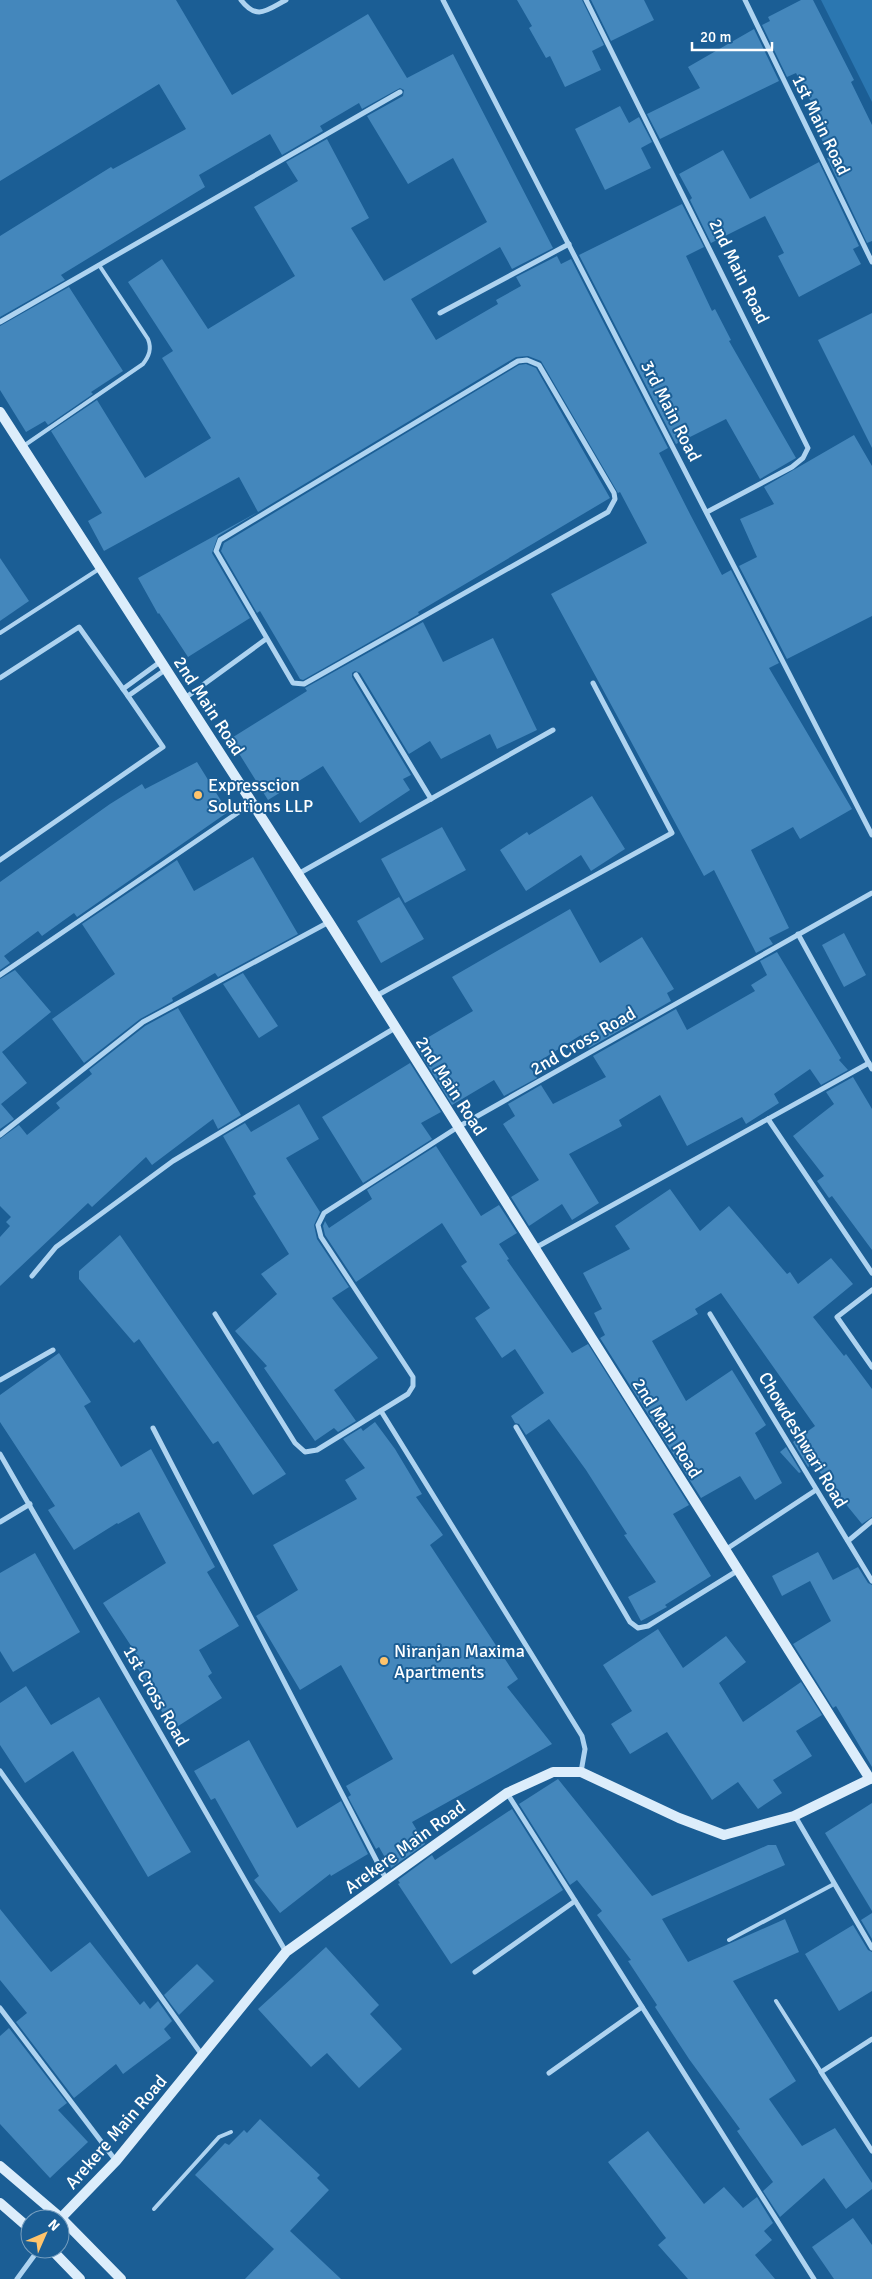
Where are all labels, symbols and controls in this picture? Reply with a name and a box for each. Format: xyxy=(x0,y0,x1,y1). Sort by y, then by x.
scale bar xyxy=(692,20,772,52)
text: 20 m xyxy=(700,28,731,46)
street label: 1st Main Road xyxy=(787,71,855,179)
street label: 2nd Main Road xyxy=(704,215,774,327)
street label: 3rd Main Road xyxy=(636,357,706,465)
street label: 2nd Main Road xyxy=(169,652,249,760)
place label: Expresscion Solutions LLP xyxy=(208,774,313,817)
marker: Expresscion Solutions LLP xyxy=(192,789,204,801)
street label: 2nd Cross Road xyxy=(526,1002,640,1080)
street label: 2nd Main Road xyxy=(411,1032,491,1140)
street label: Chowdeshwari Road xyxy=(754,1368,852,1512)
street label: 2nd Main Road xyxy=(627,1374,707,1482)
place label: Niranjan Maxima Apartments xyxy=(394,1640,525,1683)
street label: 1st Cross Road xyxy=(118,1642,194,1750)
marker: Niranjan Maxima Apartments xyxy=(378,1655,390,1667)
street label: Arekere Main Road xyxy=(340,1796,470,1898)
street label: Arekere Main Road xyxy=(60,2070,172,2194)
north arrow xyxy=(20,2209,70,2259)
text: N xyxy=(44,2216,63,2235)

